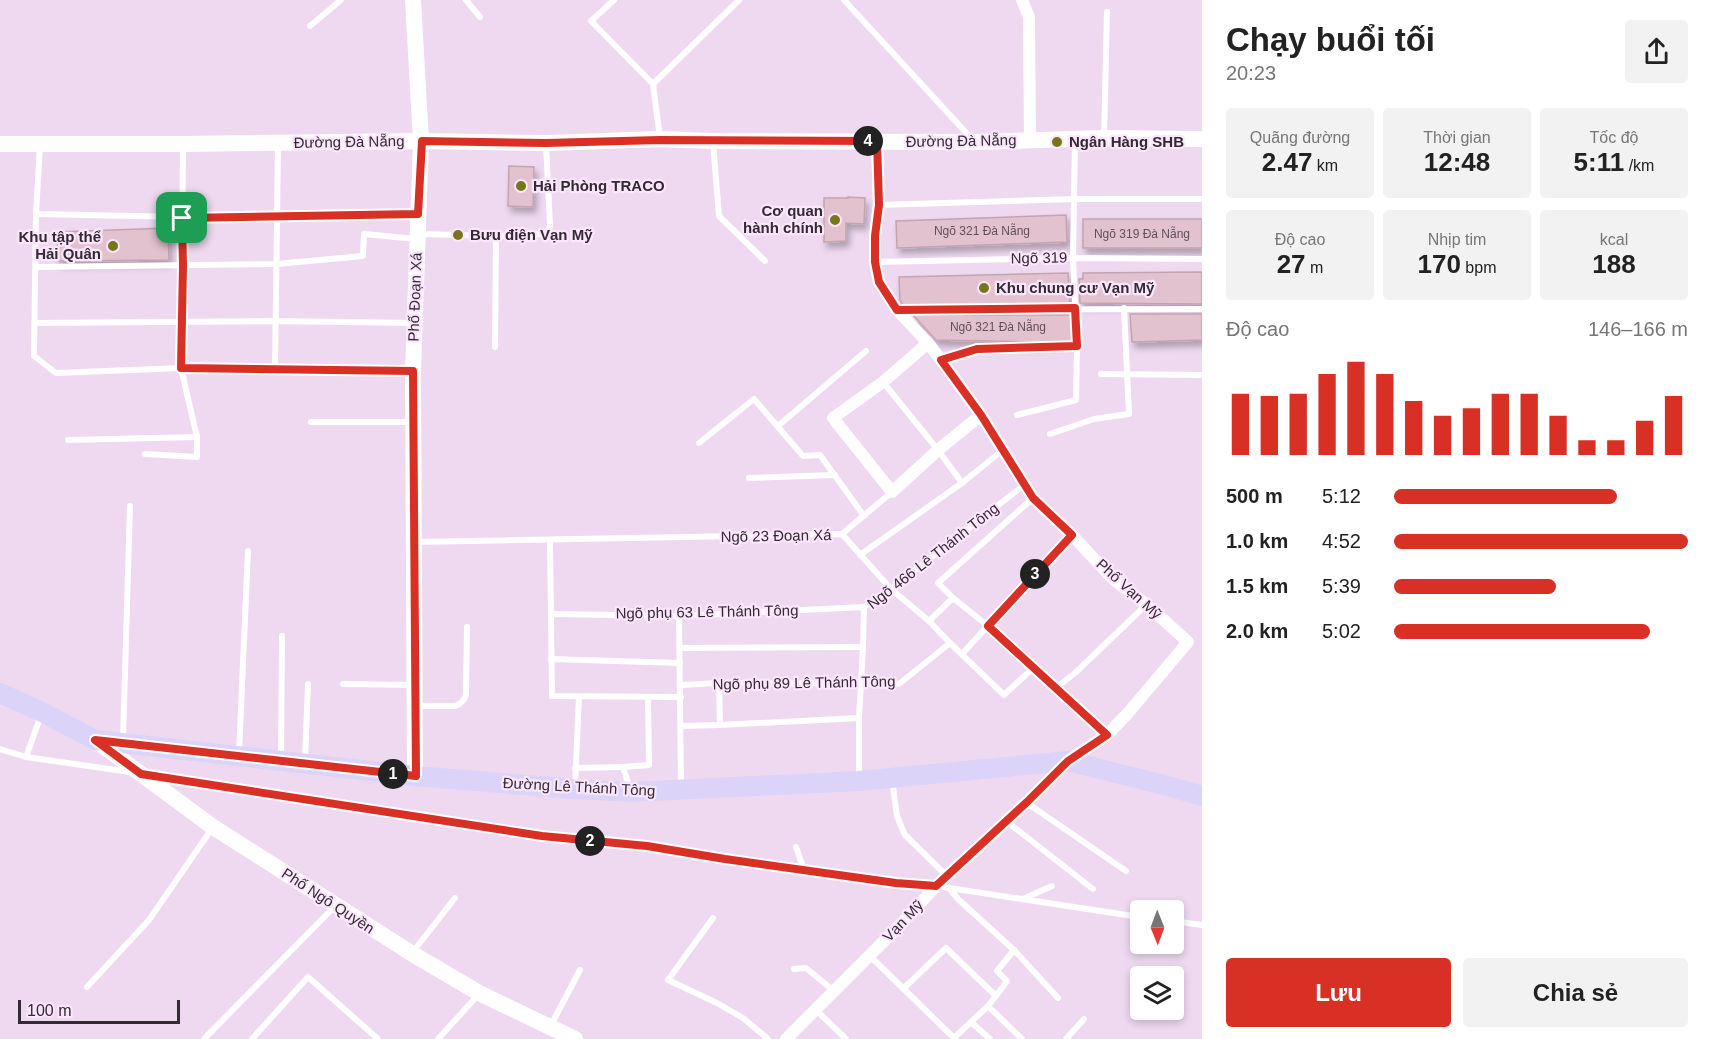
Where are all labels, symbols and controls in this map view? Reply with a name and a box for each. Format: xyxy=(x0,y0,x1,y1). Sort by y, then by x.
button: share xyxy=(1625,20,1688,83)
text: Chạy buổi tối xyxy=(1226,21,1435,58)
text: 20:23 xyxy=(1226,62,1276,84)
pin: 4 xyxy=(853,126,883,156)
text: Quãng đường xyxy=(1250,129,1350,146)
text: Thời gian xyxy=(1423,129,1491,146)
text: Tốc độ xyxy=(1590,129,1638,146)
street label: Đường Đà Nẵng xyxy=(905,131,1017,150)
street label: Đường Đà Nẵng xyxy=(293,132,405,151)
text: 4 xyxy=(864,132,872,149)
place label: Ngân Hàng SHB xyxy=(1069,133,1184,150)
marker: Ngân Hàng SHB xyxy=(1050,135,1064,149)
text: 2.47 xyxy=(1262,147,1312,177)
text: 12:48 xyxy=(1424,147,1490,177)
text: 5:11 xyxy=(1574,147,1624,177)
text: km xyxy=(1312,157,1338,174)
text: /km xyxy=(1624,157,1654,174)
place label: Hải Phòng TRACO xyxy=(533,177,665,194)
marker: Hải Phòng TRACO xyxy=(514,179,528,193)
pin xyxy=(156,192,207,243)
icon: arrive xyxy=(165,201,198,234)
place label: Cơ quan hành chính xyxy=(743,202,823,236)
marker: Cơ quan hành chính xyxy=(828,213,842,227)
house number: Ngõ 321 Đà Nẵng xyxy=(934,223,1030,238)
place label: Bưu điện Vạn Mỹ xyxy=(470,226,593,243)
house number: Ngõ 319 Đà Nẵng xyxy=(1094,226,1190,241)
place label: Khu tập thể Hải Quân xyxy=(19,228,101,262)
marker: Bưu điện Vạn Mỹ xyxy=(451,228,465,242)
text: Độ cao xyxy=(1275,231,1325,248)
text: Nhịp tim xyxy=(1428,231,1486,248)
text: kcal xyxy=(1600,231,1628,248)
marker: Khu tập thể Hải Quân xyxy=(106,239,120,253)
street label: Ngõ 319 xyxy=(1010,249,1067,266)
text: 27 xyxy=(1277,249,1306,279)
text: 170 xyxy=(1418,249,1461,279)
text: 188 xyxy=(1592,249,1636,279)
street label: Phố Đoạn Xá xyxy=(404,251,425,342)
text: m xyxy=(1306,259,1323,276)
text: bpm xyxy=(1461,259,1496,276)
place label: Khu chung cư Vạn Mỹ xyxy=(996,279,1155,296)
marker: Khu chung cư Vạn Mỹ xyxy=(977,281,991,295)
text: Độ cao xyxy=(1226,318,1289,340)
text: 146–166 m xyxy=(1588,318,1688,340)
house number: Ngõ 321 Đà Nẵng xyxy=(950,319,1046,334)
text: 500 m xyxy=(1226,485,1283,507)
text: 5:12 xyxy=(1322,485,1361,507)
street label: Ngõ 466 Lê Thánh Tông xyxy=(864,499,1002,612)
street label: Ngõ 23 Đoạn Xá xyxy=(720,526,832,545)
text: 1.0 km xyxy=(1226,530,1288,552)
text: 4:52 xyxy=(1322,530,1361,552)
street label: Phố Vạn Mỹ xyxy=(1093,555,1166,623)
pin: 3 xyxy=(1020,559,1050,589)
text: 3 xyxy=(1031,565,1039,582)
text: 1.5 km xyxy=(1226,575,1288,597)
text: 5:39 xyxy=(1322,575,1361,597)
street label: Ngõ phụ 63 Lê Thánh Tông xyxy=(615,601,799,622)
text: 2.0 km xyxy=(1226,620,1288,642)
text: 5:02 xyxy=(1322,620,1361,642)
street label: Ngõ phụ 89 Lê Thánh Tông xyxy=(712,672,896,693)
pin: 1 xyxy=(378,759,408,789)
text: 1 xyxy=(389,765,397,782)
street label: Đường Lê Thánh Tông xyxy=(502,774,656,799)
pin: 2 xyxy=(575,826,605,856)
text: 2 xyxy=(586,832,594,849)
street label: Phố Ngô Quyền xyxy=(279,864,378,937)
street label: Vạn Mỹ xyxy=(879,896,927,945)
north arrow xyxy=(1130,900,1184,954)
map controls xyxy=(1130,900,1184,1020)
button: Lưu xyxy=(1226,958,1451,1027)
button: Chia sẻ xyxy=(1463,958,1688,1027)
button: layers xyxy=(1130,966,1184,1020)
scale bar xyxy=(18,997,180,1024)
text: 100 m xyxy=(27,1002,71,1019)

